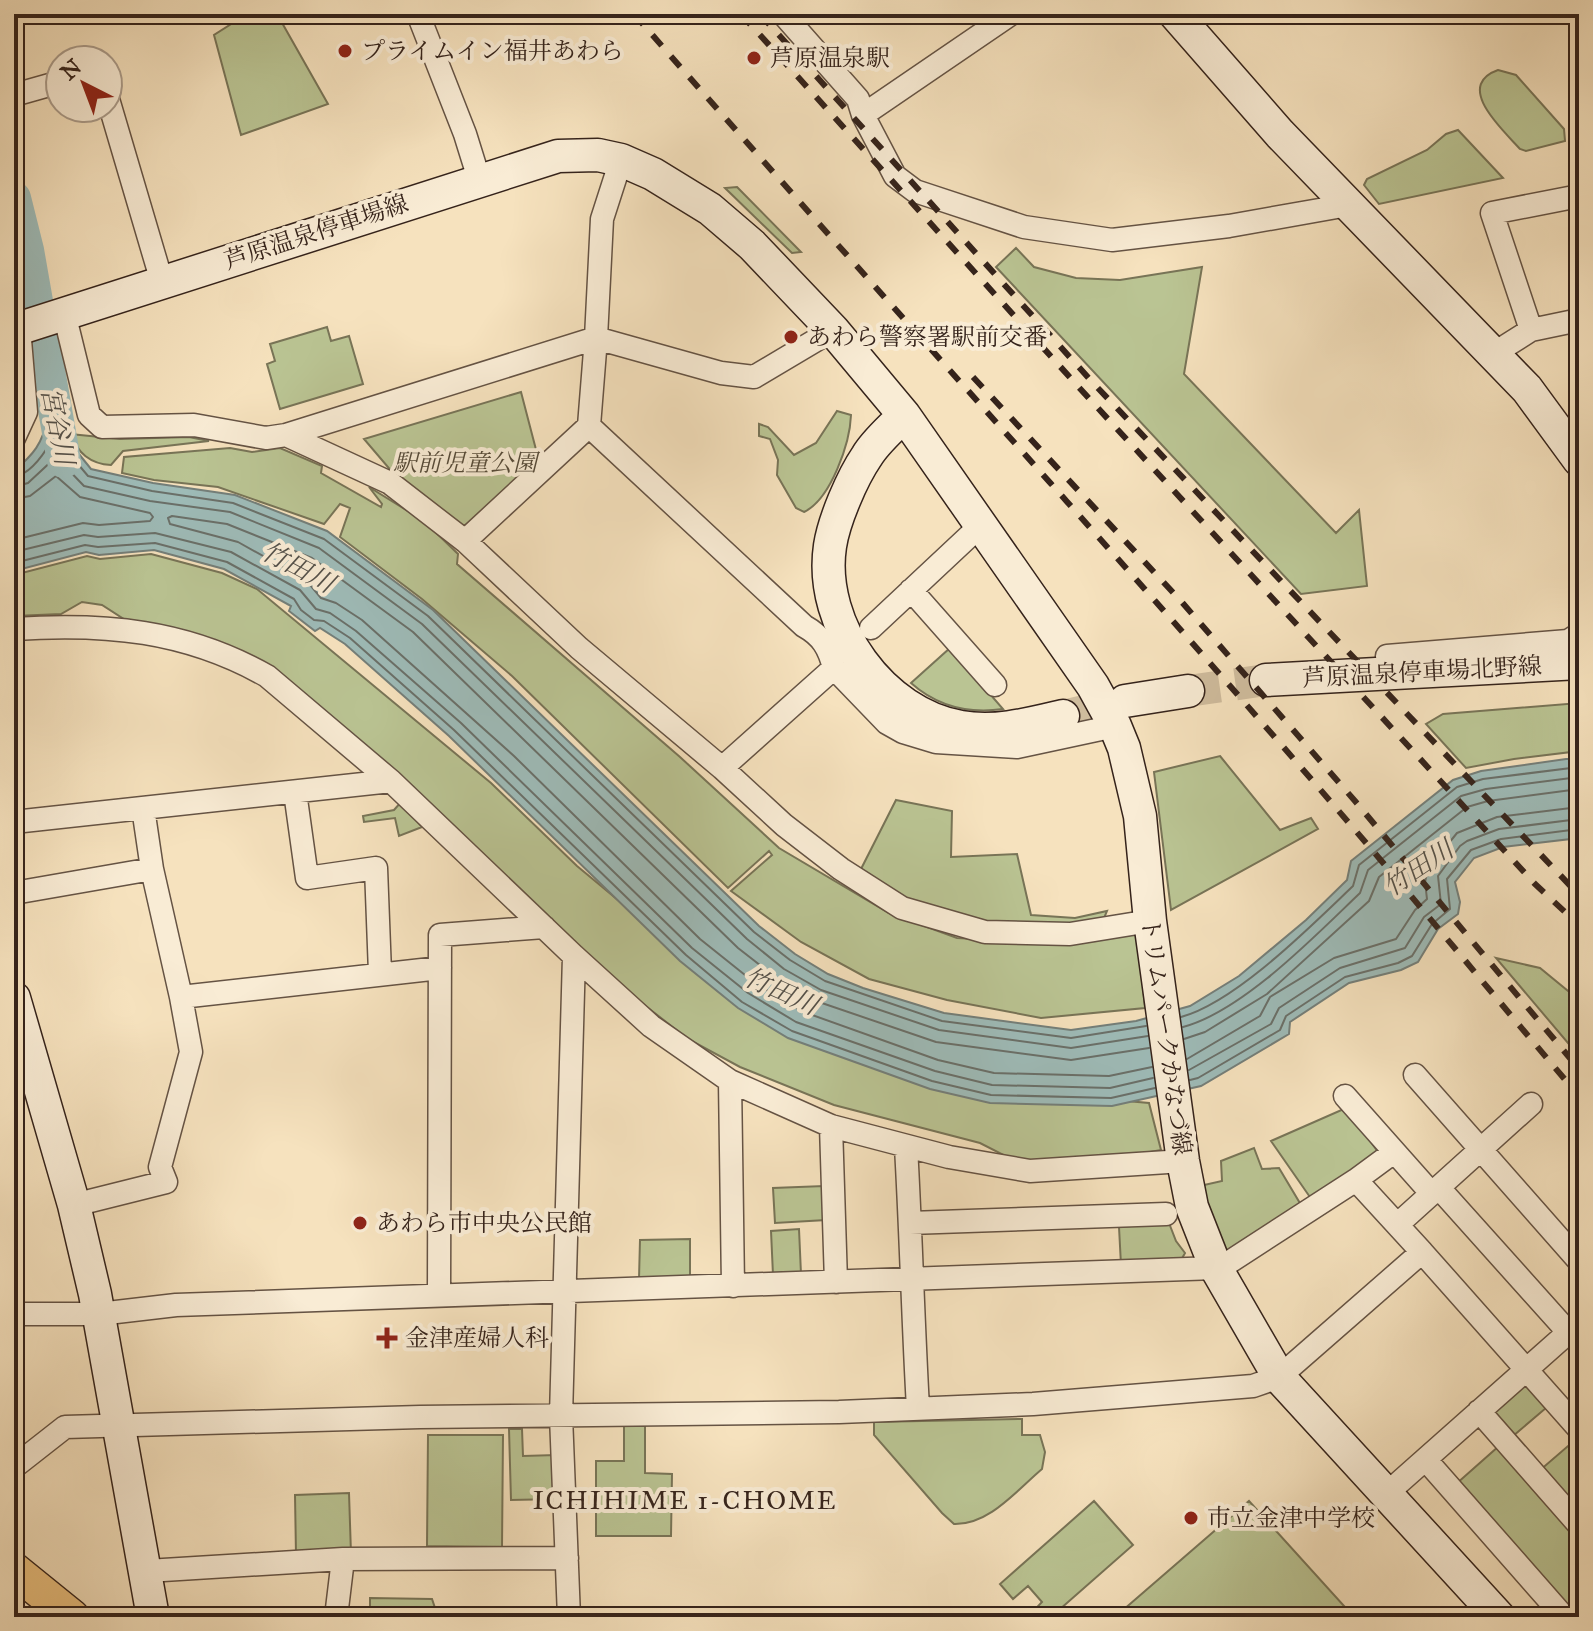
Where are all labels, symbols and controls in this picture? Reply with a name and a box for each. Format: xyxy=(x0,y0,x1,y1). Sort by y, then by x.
place label: プライムイン福井あわら xyxy=(361,36,624,66)
marker: プライムイン福井あわら xyxy=(336,42,354,60)
place label: 芦原温泉駅 xyxy=(770,43,890,73)
north arrow xyxy=(44,44,124,124)
marker: 芦原温泉駅 xyxy=(745,49,763,67)
text: N xyxy=(55,53,87,86)
street label: 芦原温泉停車場線 xyxy=(220,188,412,276)
place label: あわら警察署駅前交番 xyxy=(807,322,1047,352)
marker: あわら警察署駅前交番 xyxy=(782,328,800,346)
water label: 宮谷川 xyxy=(35,385,82,470)
park label: 駅前児童公園 xyxy=(393,448,541,478)
water label: 竹田川 xyxy=(256,535,343,601)
street label: 芦原温泉停車場北野線 xyxy=(1301,651,1543,693)
water label: 竹田川 xyxy=(1377,831,1462,903)
street label: トリムパークかなづ線 xyxy=(1134,915,1198,1157)
water label: 竹田川 xyxy=(739,961,826,1023)
place label: あわら市中央公民館 xyxy=(376,1208,592,1238)
marker: あわら市中央公民館 xyxy=(351,1214,369,1232)
place label: 金津産婦人科 xyxy=(405,1323,549,1353)
marker: 金津産婦人科 xyxy=(376,1327,398,1349)
district label: ICHIHIME 1-CHOME xyxy=(533,1484,837,1516)
place label: 市立金津中学校 xyxy=(1207,1503,1375,1533)
marker: 市立金津中学校 xyxy=(1182,1509,1200,1527)

